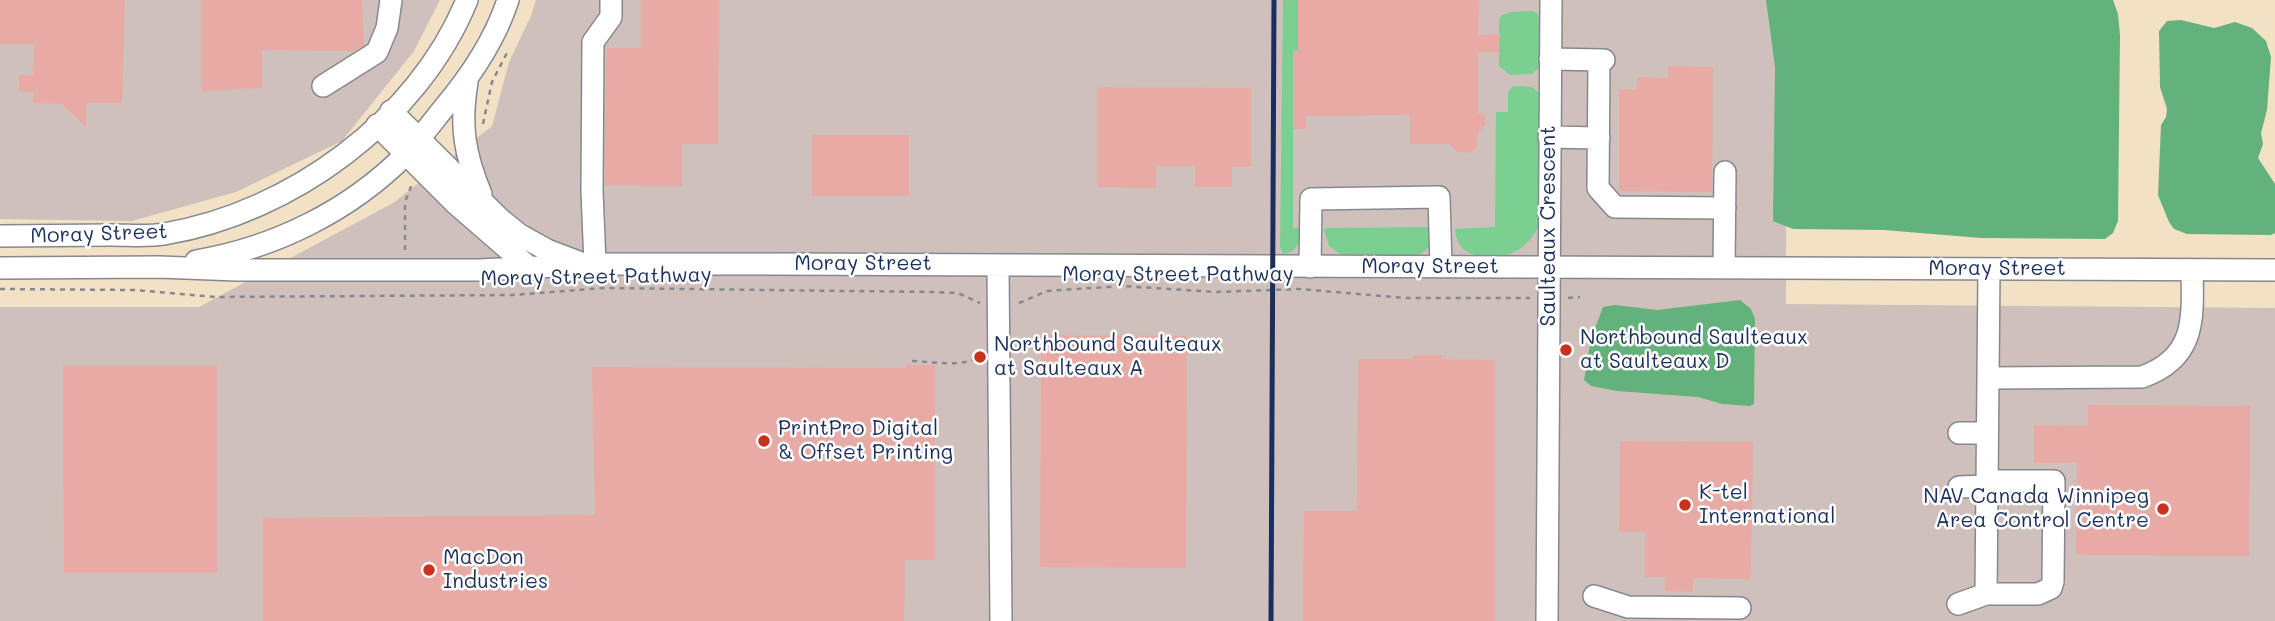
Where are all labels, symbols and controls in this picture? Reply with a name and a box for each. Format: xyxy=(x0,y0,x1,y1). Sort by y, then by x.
street label: Saulteaux Crescent xyxy=(1536,126,1562,326)
street label: Moray Street xyxy=(30,219,168,249)
street label: Moray Street xyxy=(794,251,932,277)
street label: Moray Street xyxy=(1361,254,1499,280)
street label: Moray Street xyxy=(1928,256,2066,282)
street label: Moray Street Pathway xyxy=(480,262,712,292)
street label: Moray Street Pathway xyxy=(1062,262,1294,288)
place label: Northbound Saulteaux at Saulteaux D xyxy=(1580,325,1808,375)
place label: Northbound Saulteaux at Saulteaux A xyxy=(994,332,1222,382)
marker: Northbound Saulteaux at Saulteaux D xyxy=(1558,342,1574,358)
marker: Northbound Saulteaux at Saulteaux A xyxy=(972,349,988,365)
place label: PrintPro Digital & Offset Printing xyxy=(778,416,953,466)
marker: PrintPro Digital & Offset Printing xyxy=(756,433,772,449)
place label: K-tel International xyxy=(1699,480,1835,530)
place label: NAV Canada Winnipeg Area Control Centre xyxy=(1923,484,2149,534)
marker: K-tel International xyxy=(1677,497,1693,513)
marker: NAV Canada Winnipeg Area Control Centre xyxy=(2155,501,2171,517)
place label: MacDon Industries xyxy=(443,545,548,595)
marker: MacDon Industries xyxy=(421,562,437,578)

